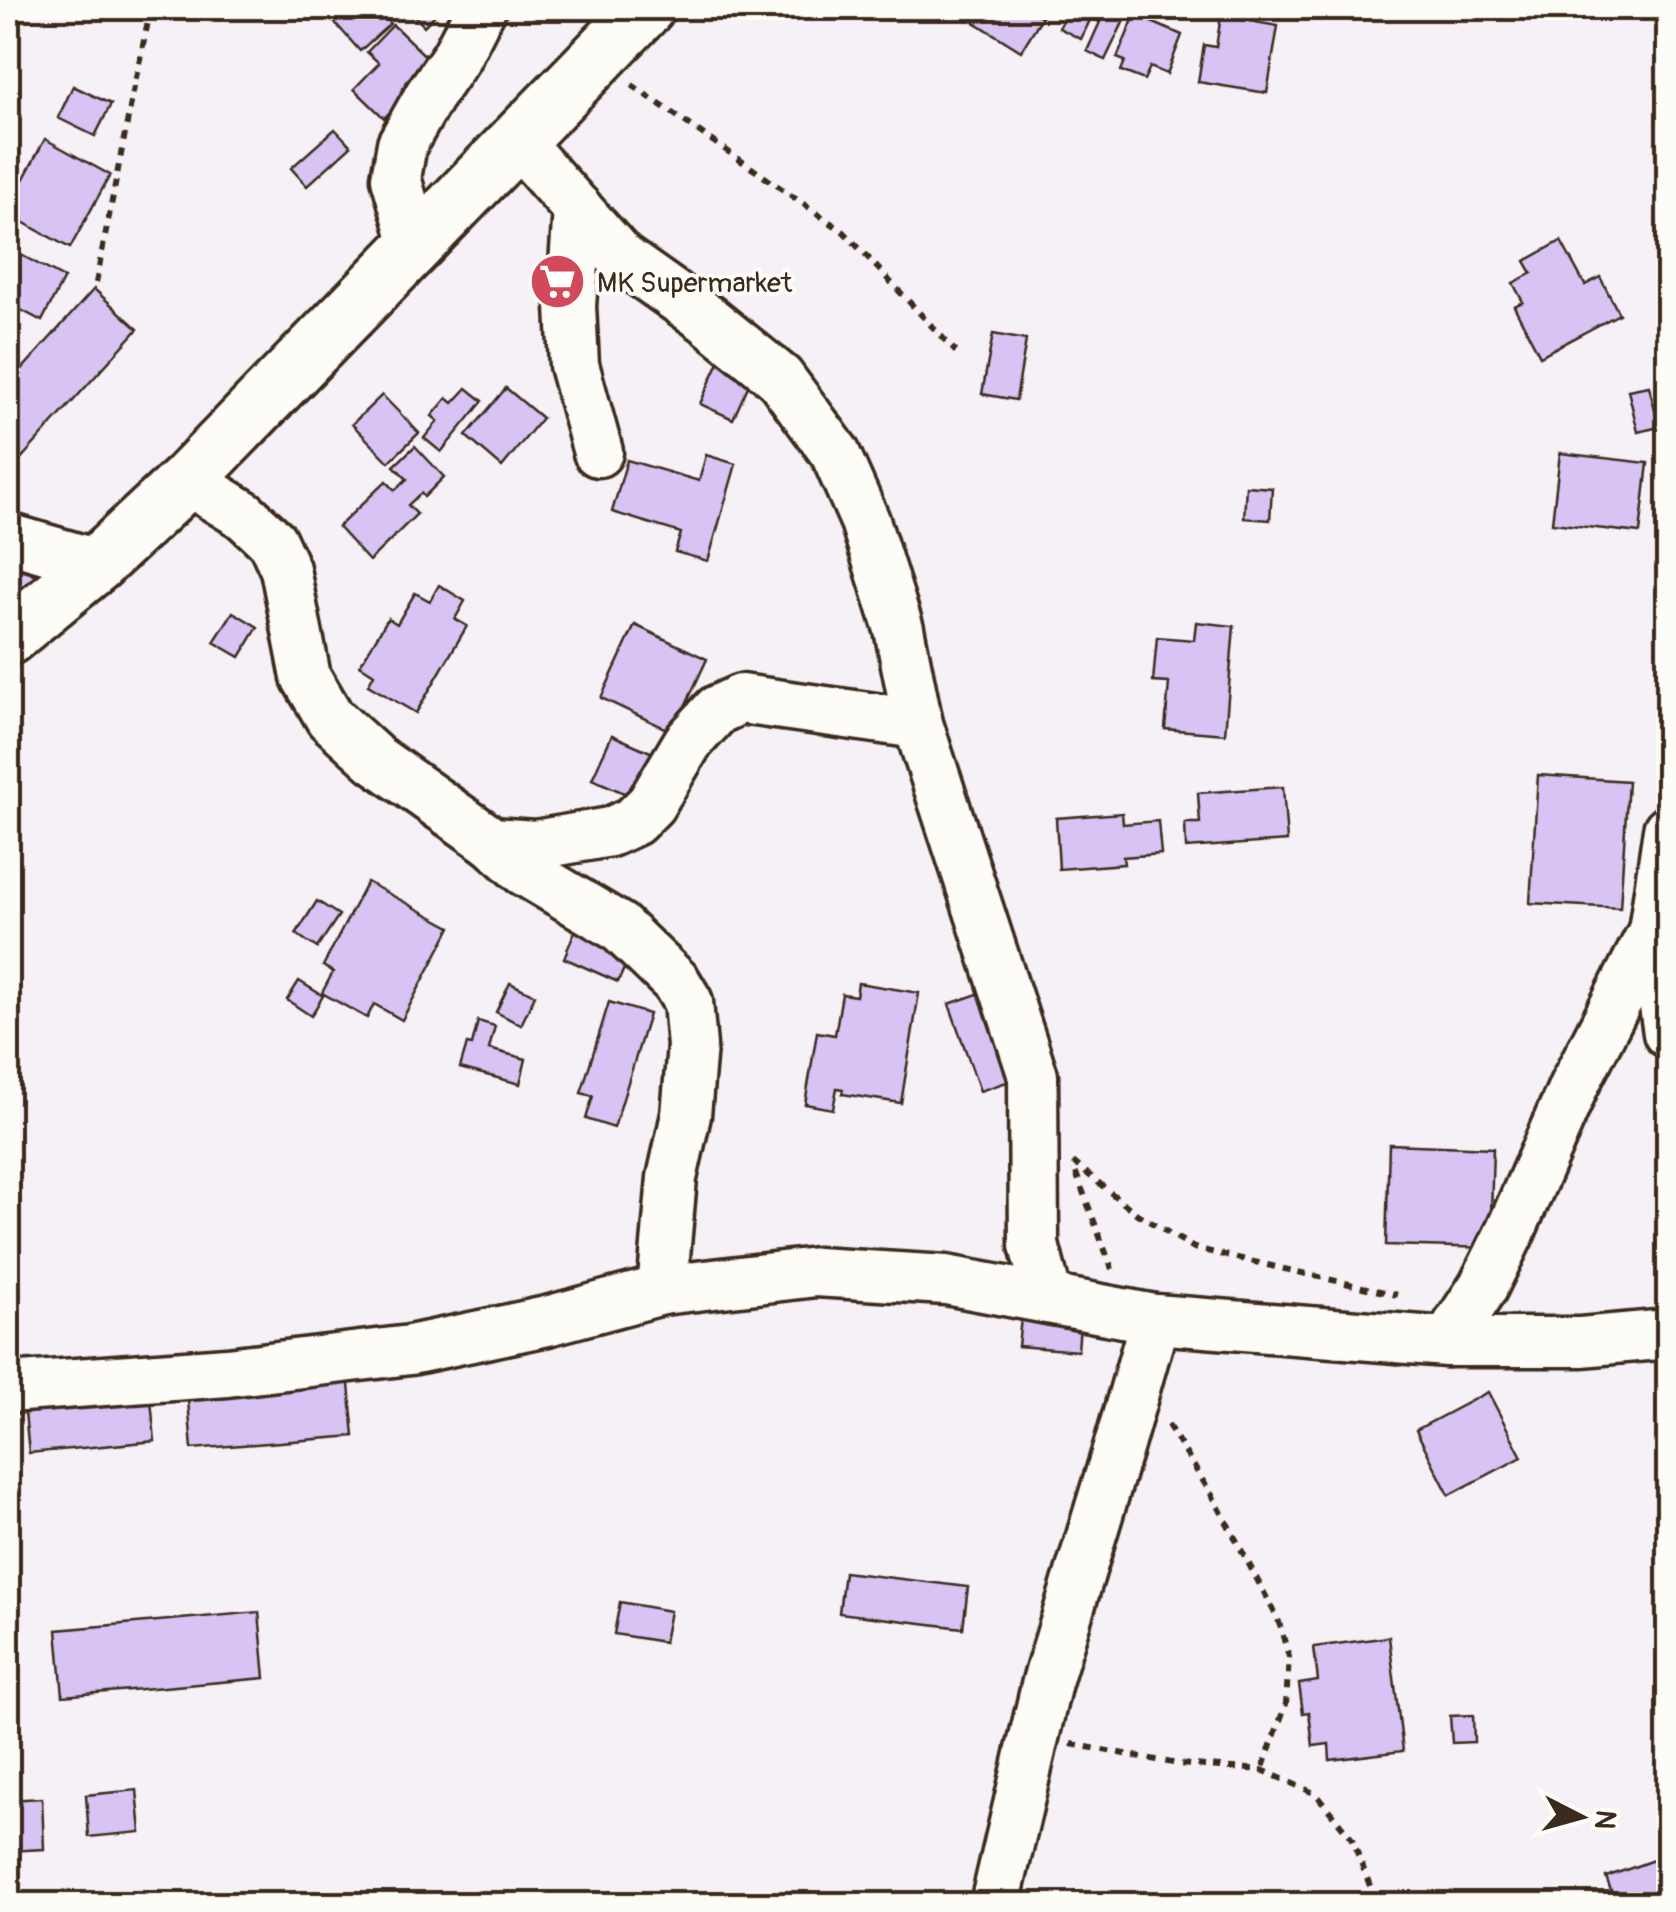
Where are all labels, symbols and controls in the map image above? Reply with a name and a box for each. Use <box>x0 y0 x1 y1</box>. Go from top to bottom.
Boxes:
supermarket icon: MK Supermarket <box>528 252 588 312</box>
place label: MK Supermarket <box>597 266 793 301</box>
north arrow <box>1531 1767 1631 1867</box>
text: N <box>1586 1808 1623 1831</box>

